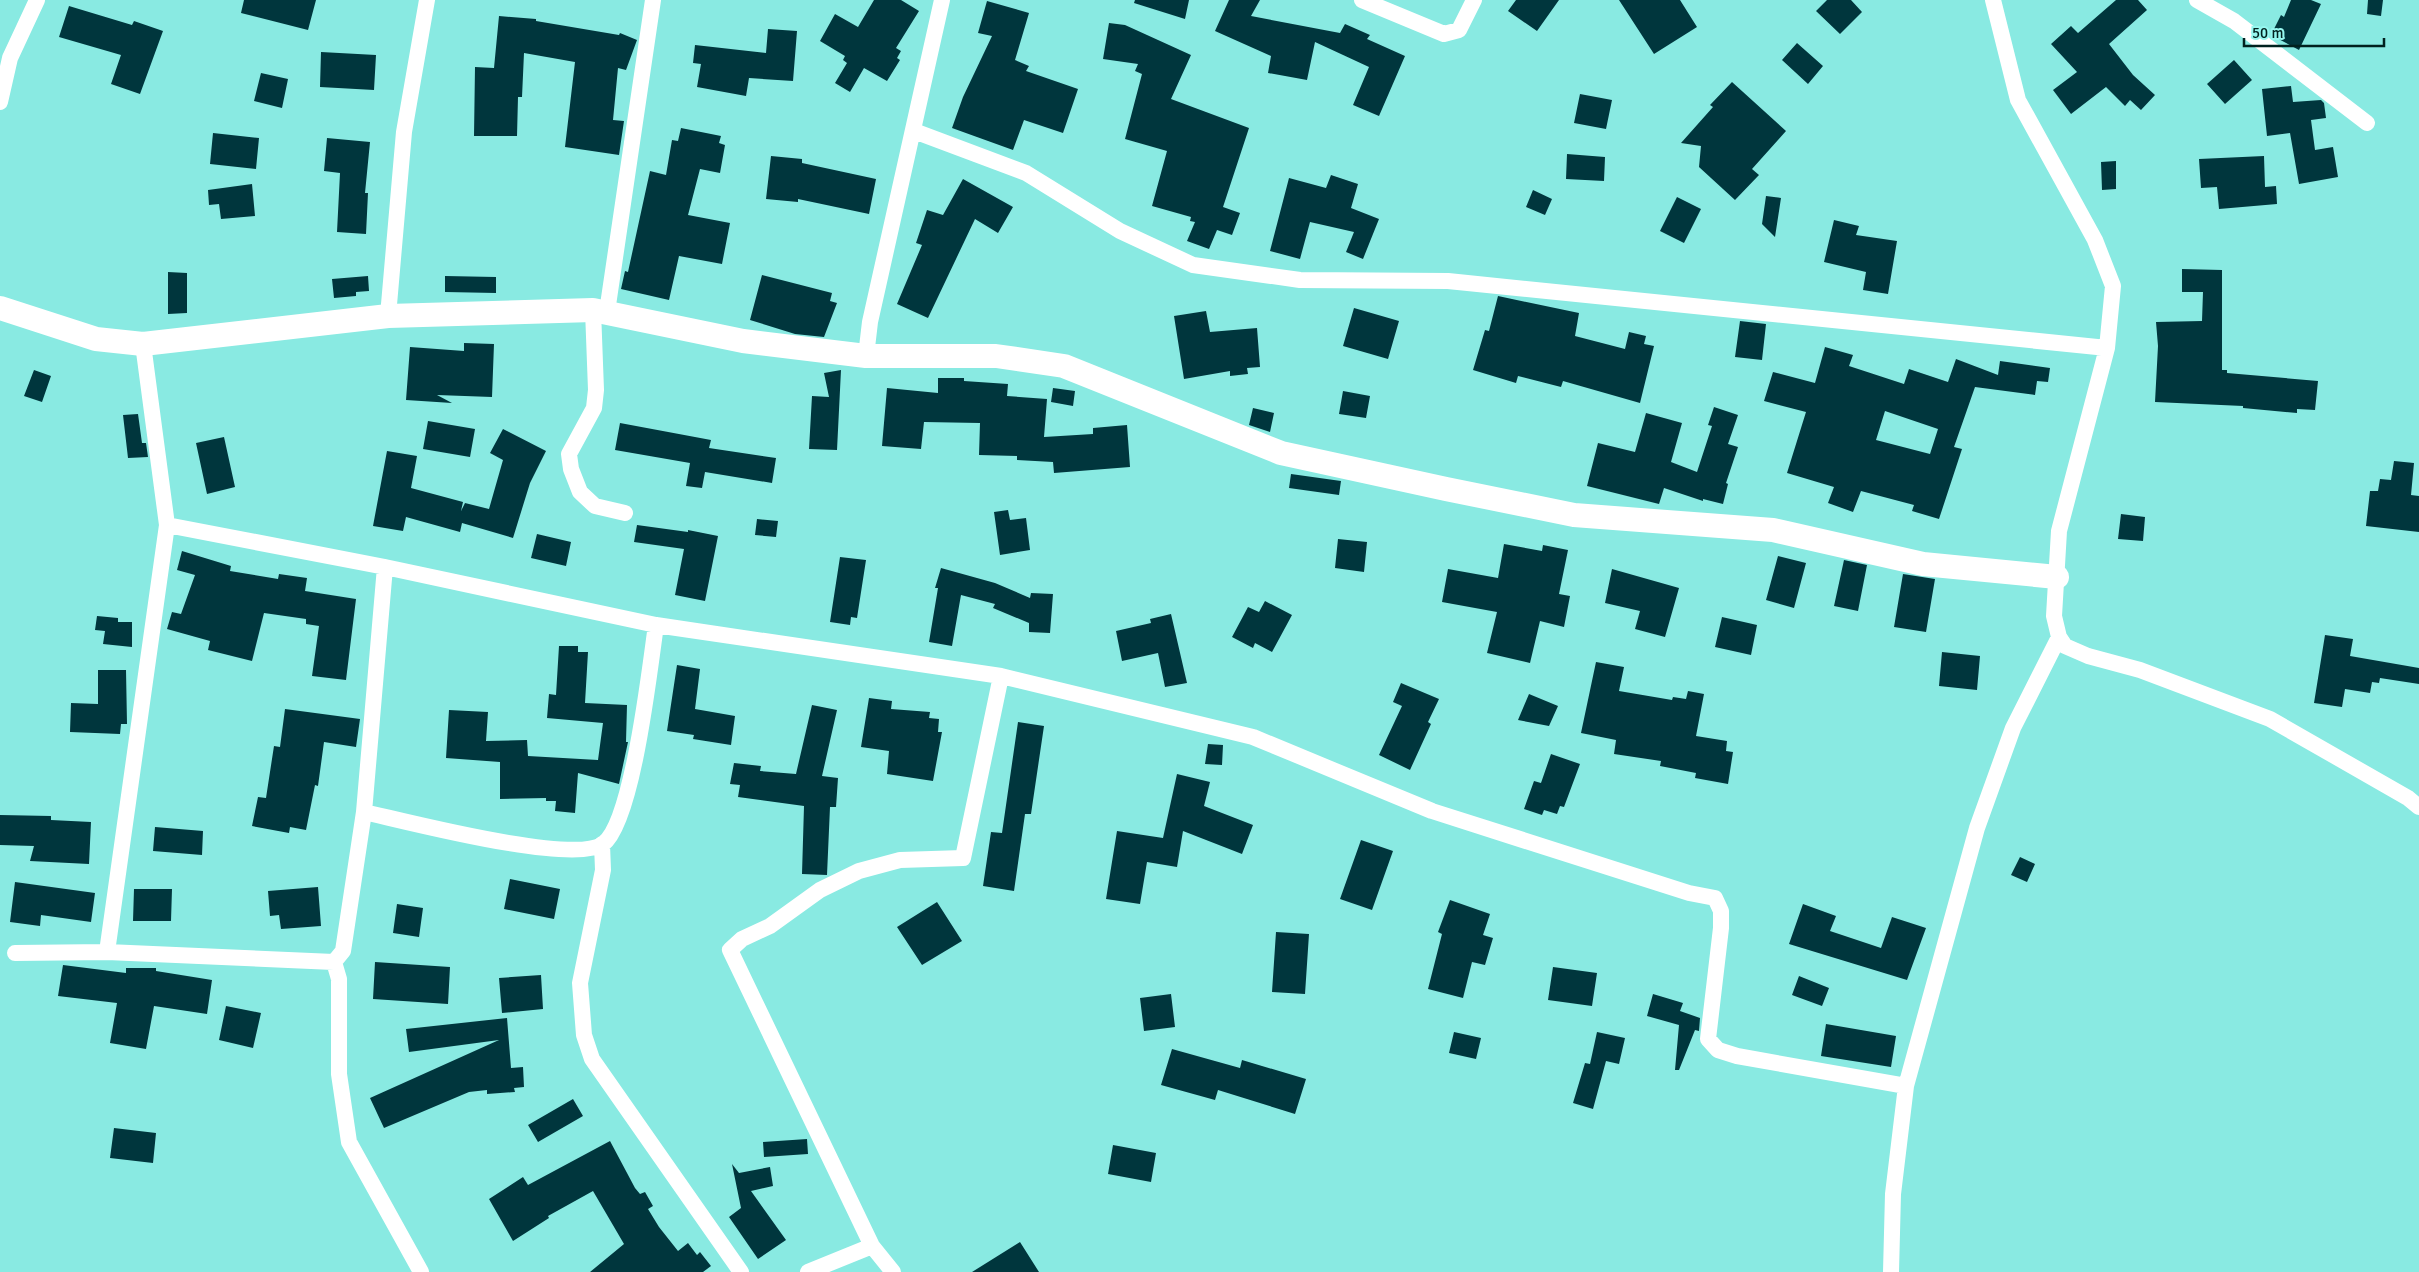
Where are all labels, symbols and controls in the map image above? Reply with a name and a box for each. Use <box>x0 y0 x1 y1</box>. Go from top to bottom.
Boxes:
scale bar <box>2244 15 2384 47</box>
text: 50 m <box>2252 24 2283 42</box>

